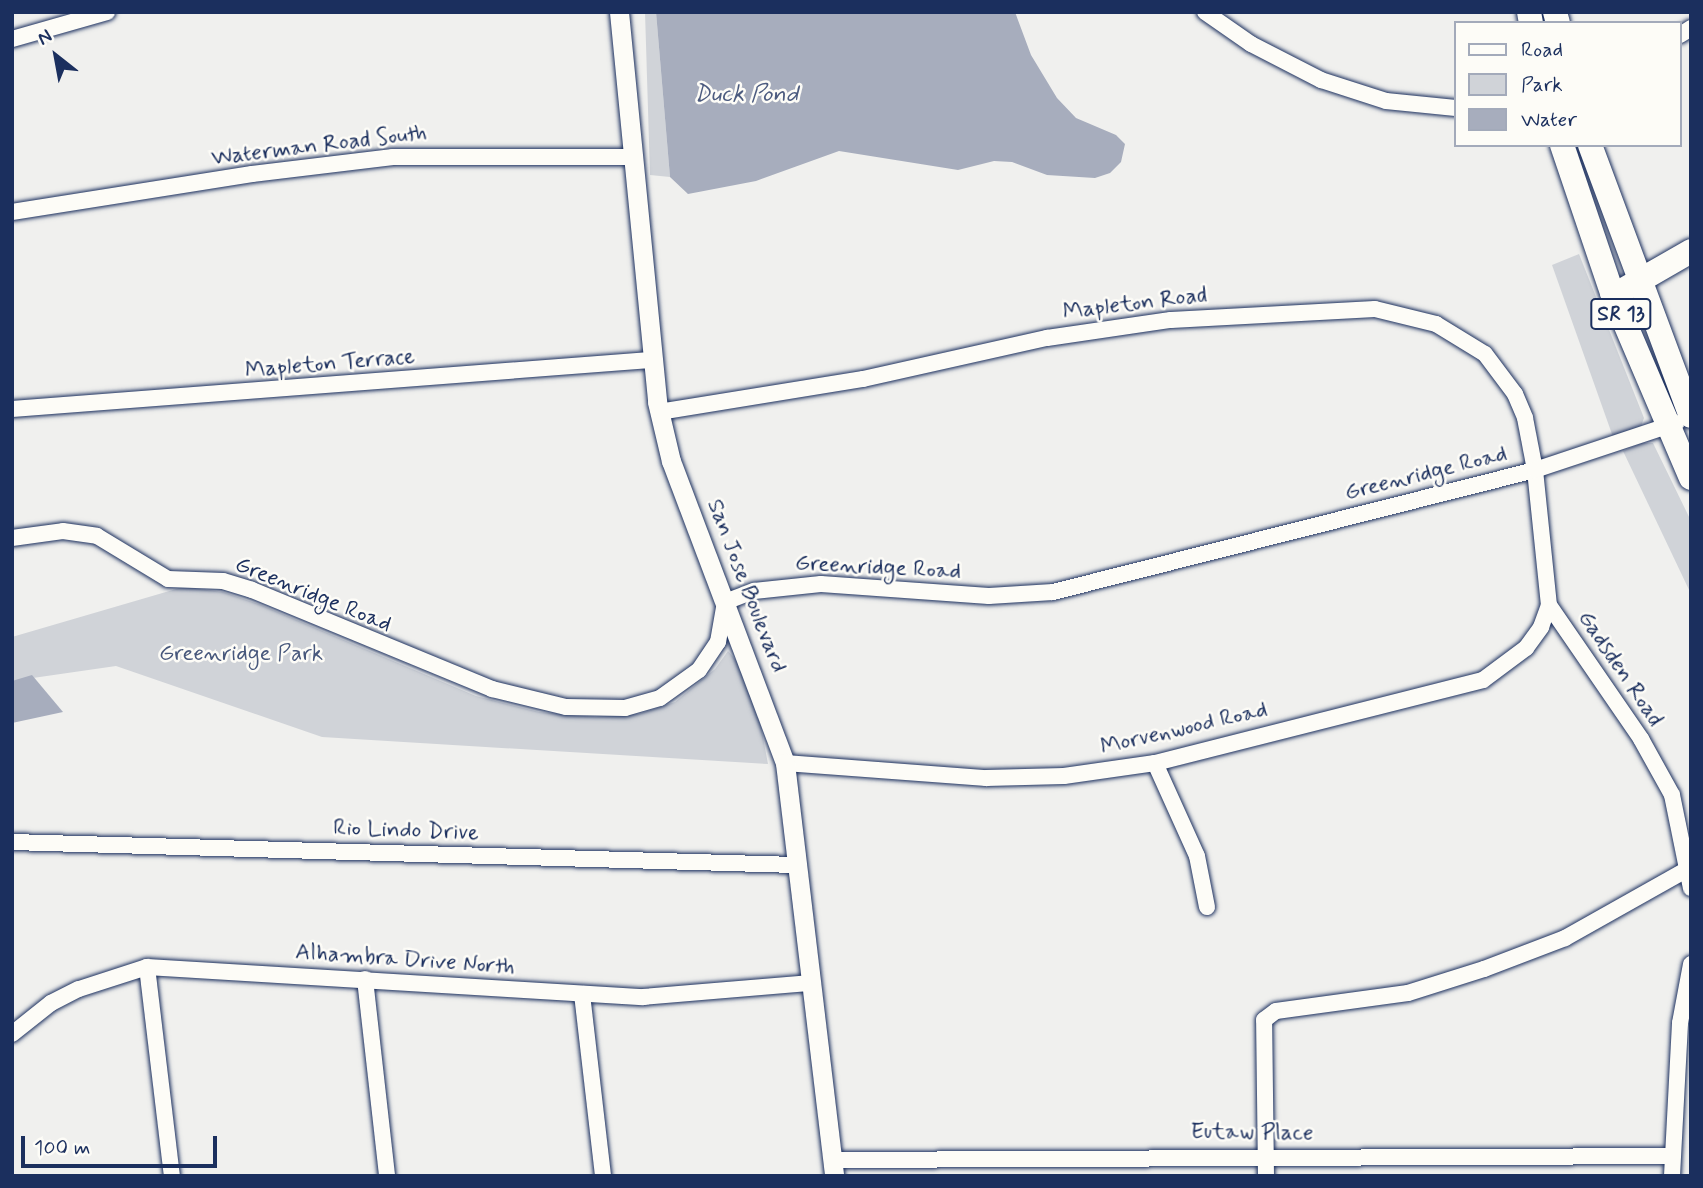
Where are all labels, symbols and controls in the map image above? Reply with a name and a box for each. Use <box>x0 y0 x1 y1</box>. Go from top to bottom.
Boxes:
north arrow <box>21 21 91 91</box>
legend <box>1454 21 1682 147</box>
text: N <box>33 24 57 52</box>
text: Road <box>1521 36 1563 64</box>
text: Park <box>1521 71 1563 99</box>
water label: Duck Pond <box>694 81 798 109</box>
text: Water <box>1521 106 1577 134</box>
street label: Waterman Road South <box>211 119 427 173</box>
street label: Mapleton Road <box>1062 282 1208 326</box>
road number: SR 13 <box>1590 296 1652 332</box>
street label: Mapleton Terrace <box>244 343 416 385</box>
street label: Greenridge Road <box>1343 441 1509 507</box>
street label: San Jose Boulevard <box>700 495 792 677</box>
street label: Greenridge Road <box>795 550 961 586</box>
street label: Greenridge Road <box>232 551 394 639</box>
street label: Gadsden Road <box>1571 606 1669 732</box>
park label: Greenridge Park <box>159 640 323 668</box>
street label: Morvenwood Road <box>1099 697 1269 761</box>
street label: Rio Lindo Drive <box>333 815 479 847</box>
street label: Alhambra Drive North <box>295 939 515 981</box>
street label: Eutaw Place <box>1192 1118 1312 1148</box>
scale bar <box>24 1122 220 1166</box>
text: 100 m <box>34 1134 90 1162</box>

